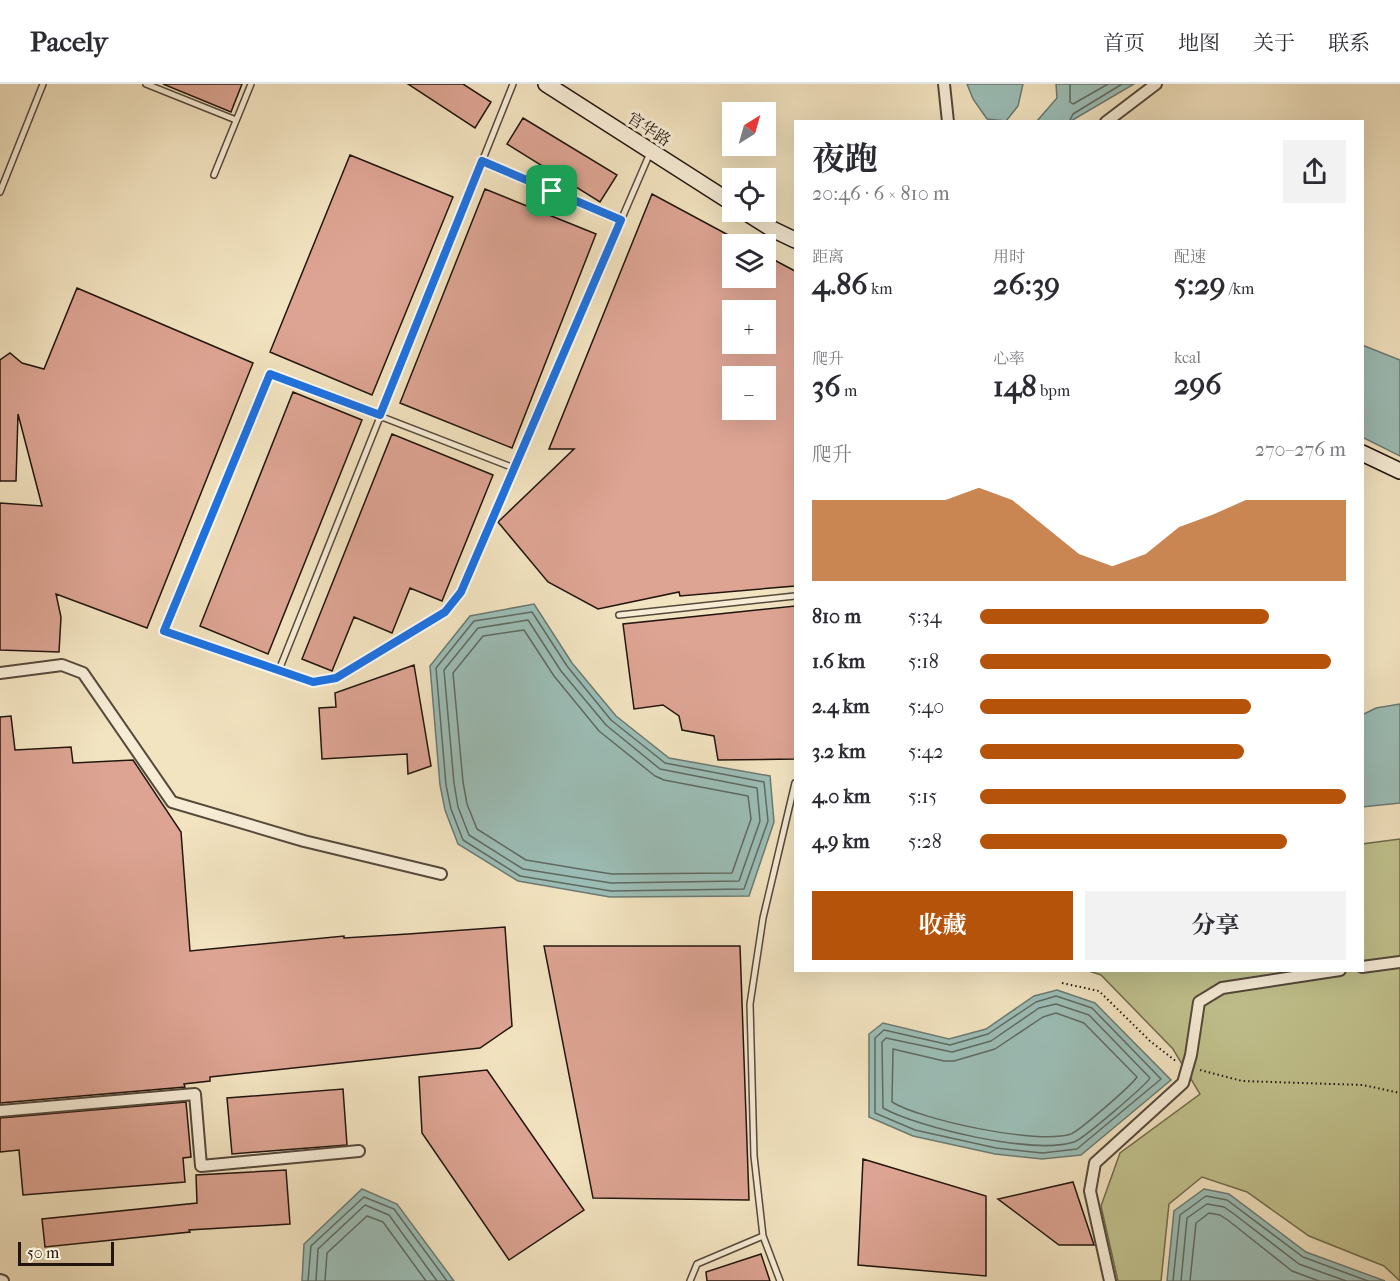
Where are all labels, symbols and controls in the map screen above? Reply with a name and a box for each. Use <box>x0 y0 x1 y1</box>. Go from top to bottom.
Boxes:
text: Pacely <box>30 25 108 58</box>
text: 首页 <box>1103 31 1145 55</box>
text: 地图 <box>1178 31 1220 55</box>
text: 关于 <box>1253 31 1295 55</box>
text: 联系 <box>1328 31 1370 55</box>
north arrow <box>722 102 776 156</box>
map controls <box>722 102 776 420</box>
street label: 官华路 <box>624 108 674 150</box>
text: 夜跑 <box>812 140 878 179</box>
button: share <box>1283 140 1346 203</box>
pin <box>526 165 577 216</box>
button: locate <box>722 168 776 222</box>
icon: arrive <box>535 174 568 207</box>
text: 20:46 · 6 × 810 m <box>812 182 950 205</box>
button: layers <box>722 234 776 288</box>
text: 距离 <box>812 247 844 266</box>
text: 用时 <box>993 247 1025 266</box>
text: 配速 <box>1174 247 1206 266</box>
text: 4.86 <box>812 267 868 302</box>
text: 26:39 <box>993 267 1060 302</box>
text: 5:29 <box>1174 267 1225 302</box>
text: km <box>868 279 893 298</box>
text: /km <box>1225 279 1254 298</box>
button: + <box>722 300 776 354</box>
text: kcal <box>1174 348 1201 367</box>
text: 爬升 <box>812 349 844 368</box>
text: 心率 <box>993 349 1025 368</box>
button: − <box>722 366 776 420</box>
text: 296 <box>1174 367 1221 402</box>
text: 36 <box>812 369 841 404</box>
text: 148 <box>993 369 1037 404</box>
text: m <box>841 381 857 400</box>
text: bpm <box>1037 381 1070 400</box>
text: 270–276 m <box>1255 438 1346 461</box>
text: 爬升 <box>812 443 852 466</box>
text: 810 m <box>812 605 861 628</box>
text: 5:34 <box>908 605 942 628</box>
text: 1.6 km <box>812 650 865 673</box>
text: 5:18 <box>908 650 939 673</box>
text: 2.4 km <box>812 695 870 718</box>
text: 5:40 <box>908 695 944 718</box>
text: 3.2 km <box>812 740 866 763</box>
text: 5:42 <box>908 740 944 763</box>
text: 4.0 km <box>812 785 870 808</box>
text: 5:15 <box>908 785 937 808</box>
text: 4.9 km <box>812 830 870 853</box>
text: 5:28 <box>908 830 942 853</box>
button: 收藏 <box>812 891 1073 960</box>
button: 分享 <box>1085 891 1346 960</box>
scale bar <box>18 1239 114 1266</box>
text: 50 m <box>27 1243 59 1262</box>

